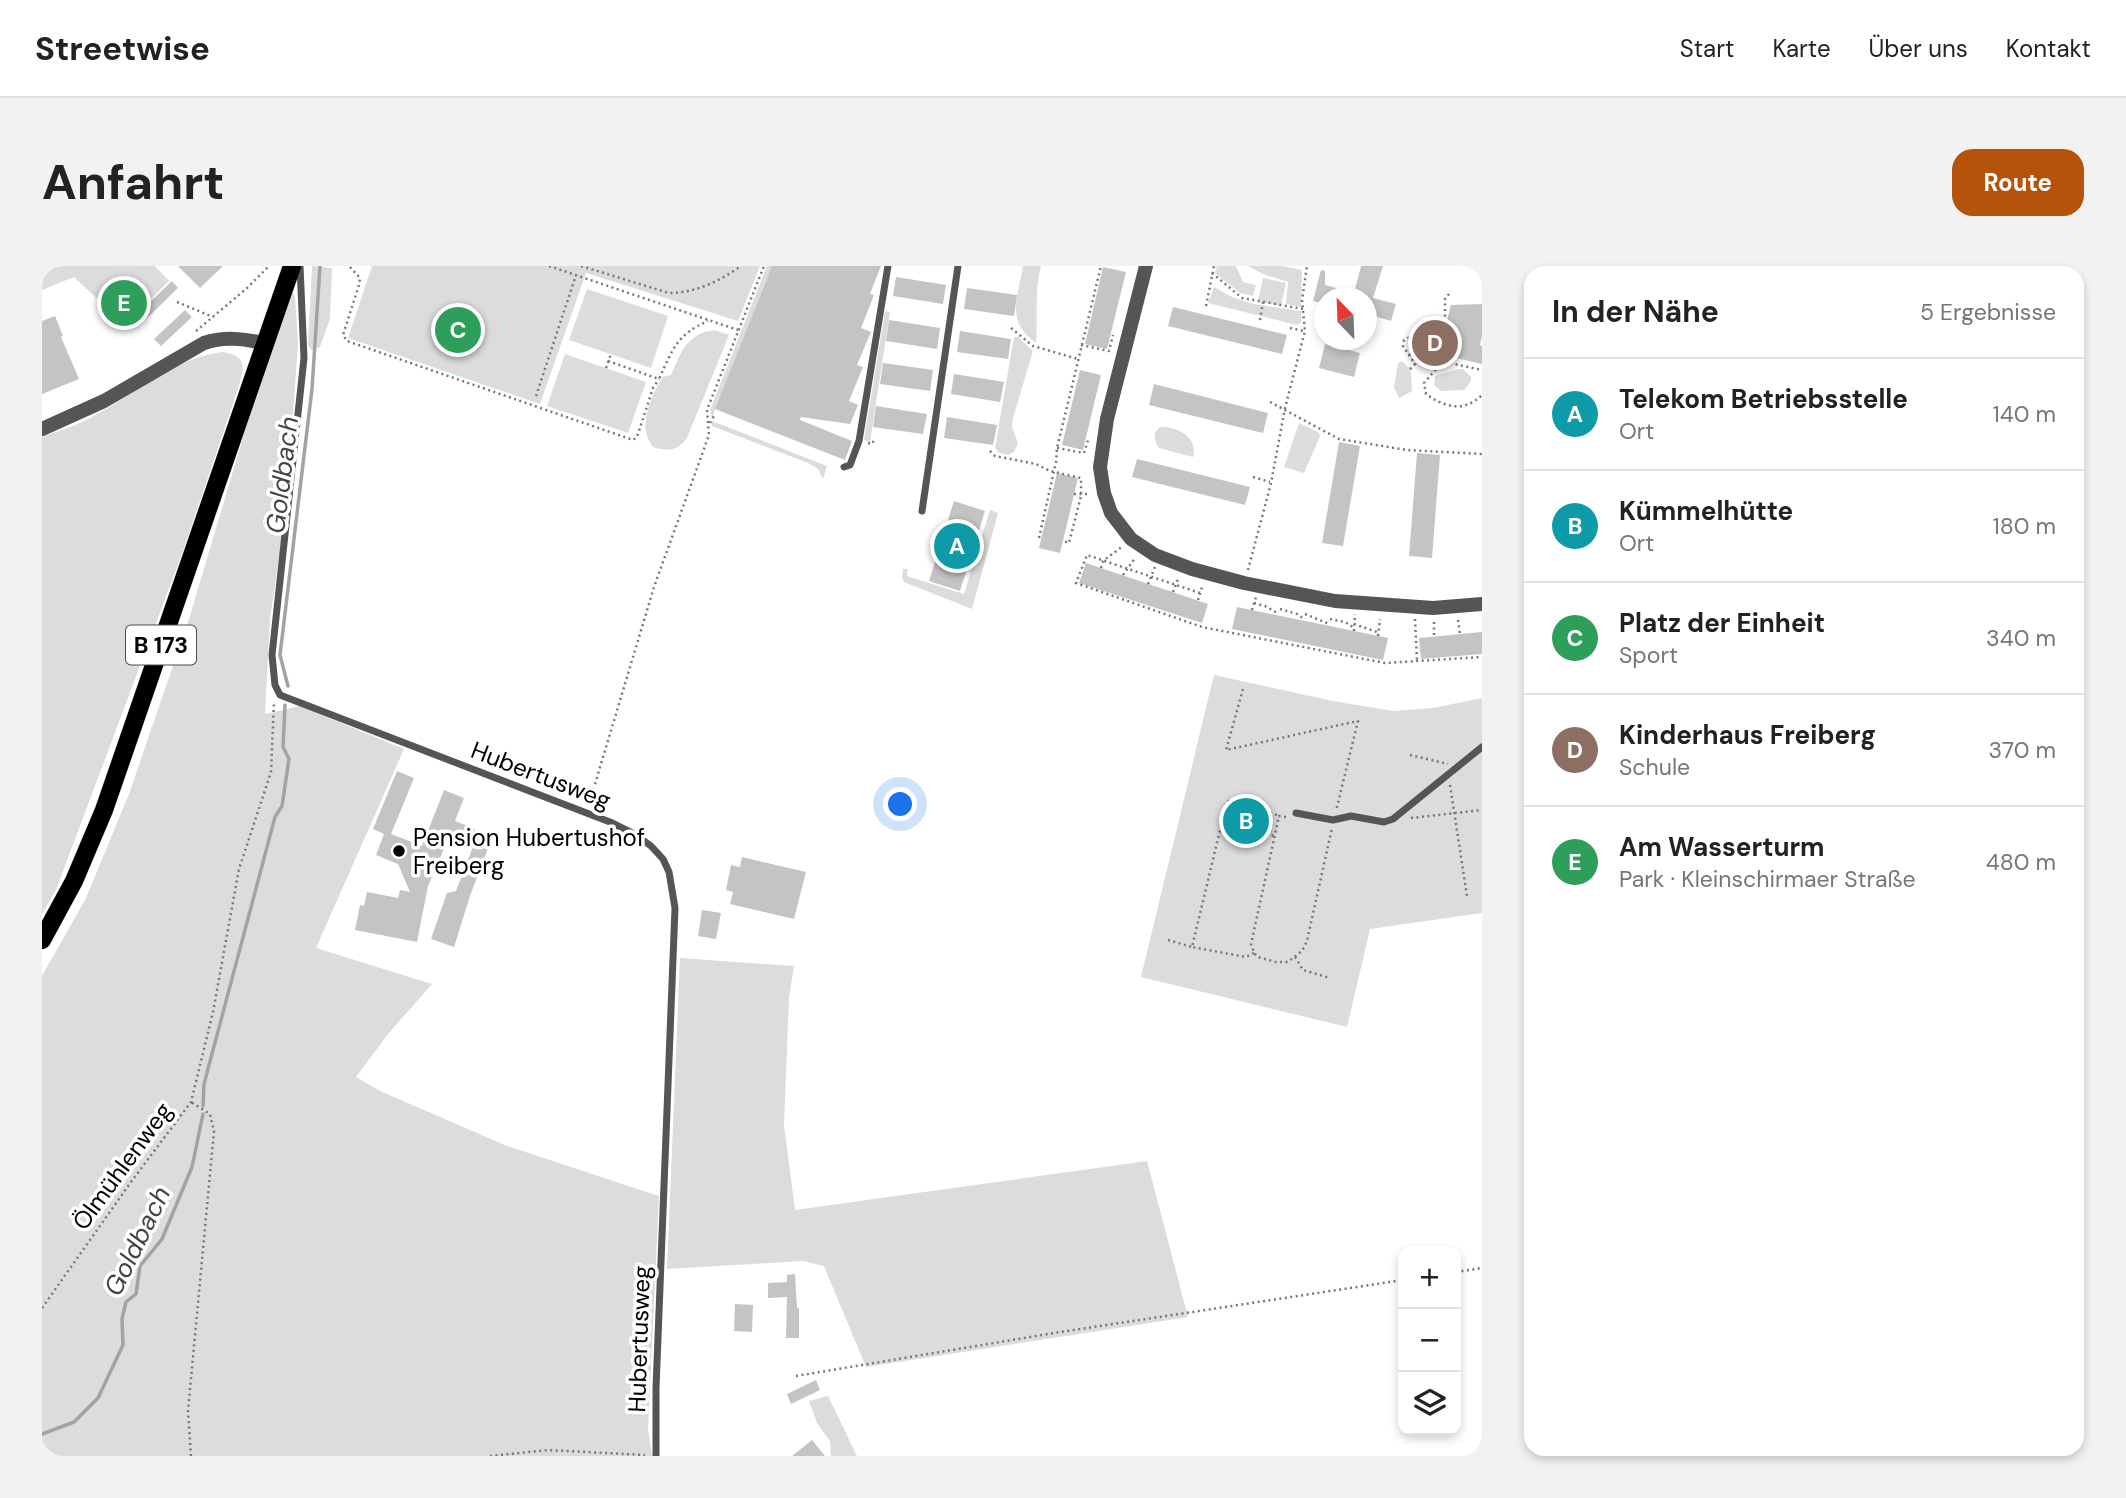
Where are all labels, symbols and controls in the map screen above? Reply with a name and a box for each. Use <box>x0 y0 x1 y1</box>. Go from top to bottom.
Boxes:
text: Streetwise <box>35 27 210 70</box>
text: Start <box>1680 33 1734 64</box>
text: Karte <box>1772 33 1831 64</box>
text: Über uns <box>1869 33 1968 64</box>
text: Kontakt <box>2006 33 2091 64</box>
button: Route <box>1952 149 2084 216</box>
text: Anfahrt <box>42 150 224 214</box>
pin: E <box>101 277 147 329</box>
north arrow <box>1314 287 1377 350</box>
text: In der Nähe <box>1552 292 1719 331</box>
text: 5 Ergebnisse <box>1920 297 2056 327</box>
pin: C <box>435 304 481 356</box>
pin: D <box>1412 317 1458 369</box>
text: Telekom Betriebsstelle <box>1619 382 1908 416</box>
text: A <box>1567 399 1583 429</box>
text: 140 m <box>1993 399 2056 429</box>
water label: Goldbach <box>258 415 306 535</box>
text: Ort <box>1619 416 1654 446</box>
text: Kümmelhütte <box>1619 494 1793 528</box>
text: B <box>1568 511 1582 541</box>
text: 180 m <box>1992 511 2056 541</box>
pin: A <box>934 520 980 572</box>
text: Ort <box>1619 528 1654 558</box>
text: Platz der Einheit <box>1619 606 1825 640</box>
text: C <box>1567 623 1583 653</box>
text: 340 m <box>1986 623 2056 653</box>
road number: B 173 <box>126 626 196 664</box>
text: Sport <box>1619 640 1678 670</box>
text: Kinderhaus Freiberg <box>1619 718 1876 752</box>
street label: Hubertusweg <box>467 734 615 816</box>
text: D <box>1567 735 1583 765</box>
text: 370 m <box>1988 735 2056 765</box>
text: Schule <box>1619 752 1690 782</box>
your location <box>883 787 917 821</box>
pin: B <box>1223 795 1269 847</box>
place label: Pension Hubertushof Freiberg <box>413 822 645 881</box>
text: Am Wasserturm <box>1619 830 1825 864</box>
marker: Pension Hubertushof Freiberg <box>391 843 407 859</box>
text: E <box>1568 847 1582 877</box>
text: 480 m <box>1986 847 2056 877</box>
text: Park · Kleinschirmaer Straße <box>1619 864 1916 894</box>
street label: Ölmühlenweg <box>65 1096 179 1236</box>
water label: Goldbach <box>96 1181 178 1301</box>
map controls <box>1398 1246 1461 1435</box>
button: + <box>1398 1246 1461 1309</box>
street label: Hubertusweg <box>621 1265 657 1413</box>
button: − <box>1398 1309 1461 1372</box>
button: layers <box>1398 1372 1461 1435</box>

